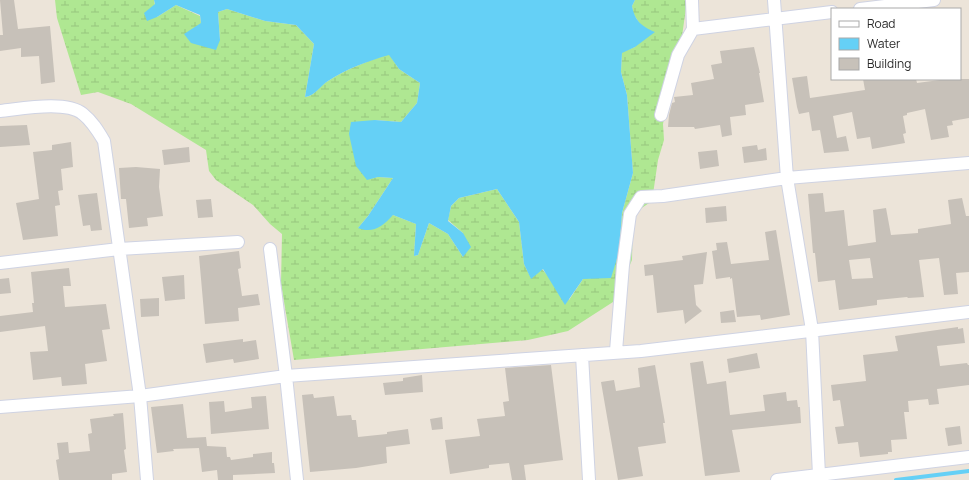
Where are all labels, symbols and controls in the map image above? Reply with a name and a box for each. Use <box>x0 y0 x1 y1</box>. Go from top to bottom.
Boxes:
legend <box>831 8 961 80</box>
text: Road <box>867 15 895 32</box>
text: Water <box>867 35 901 52</box>
text: Building <box>867 55 911 72</box>

